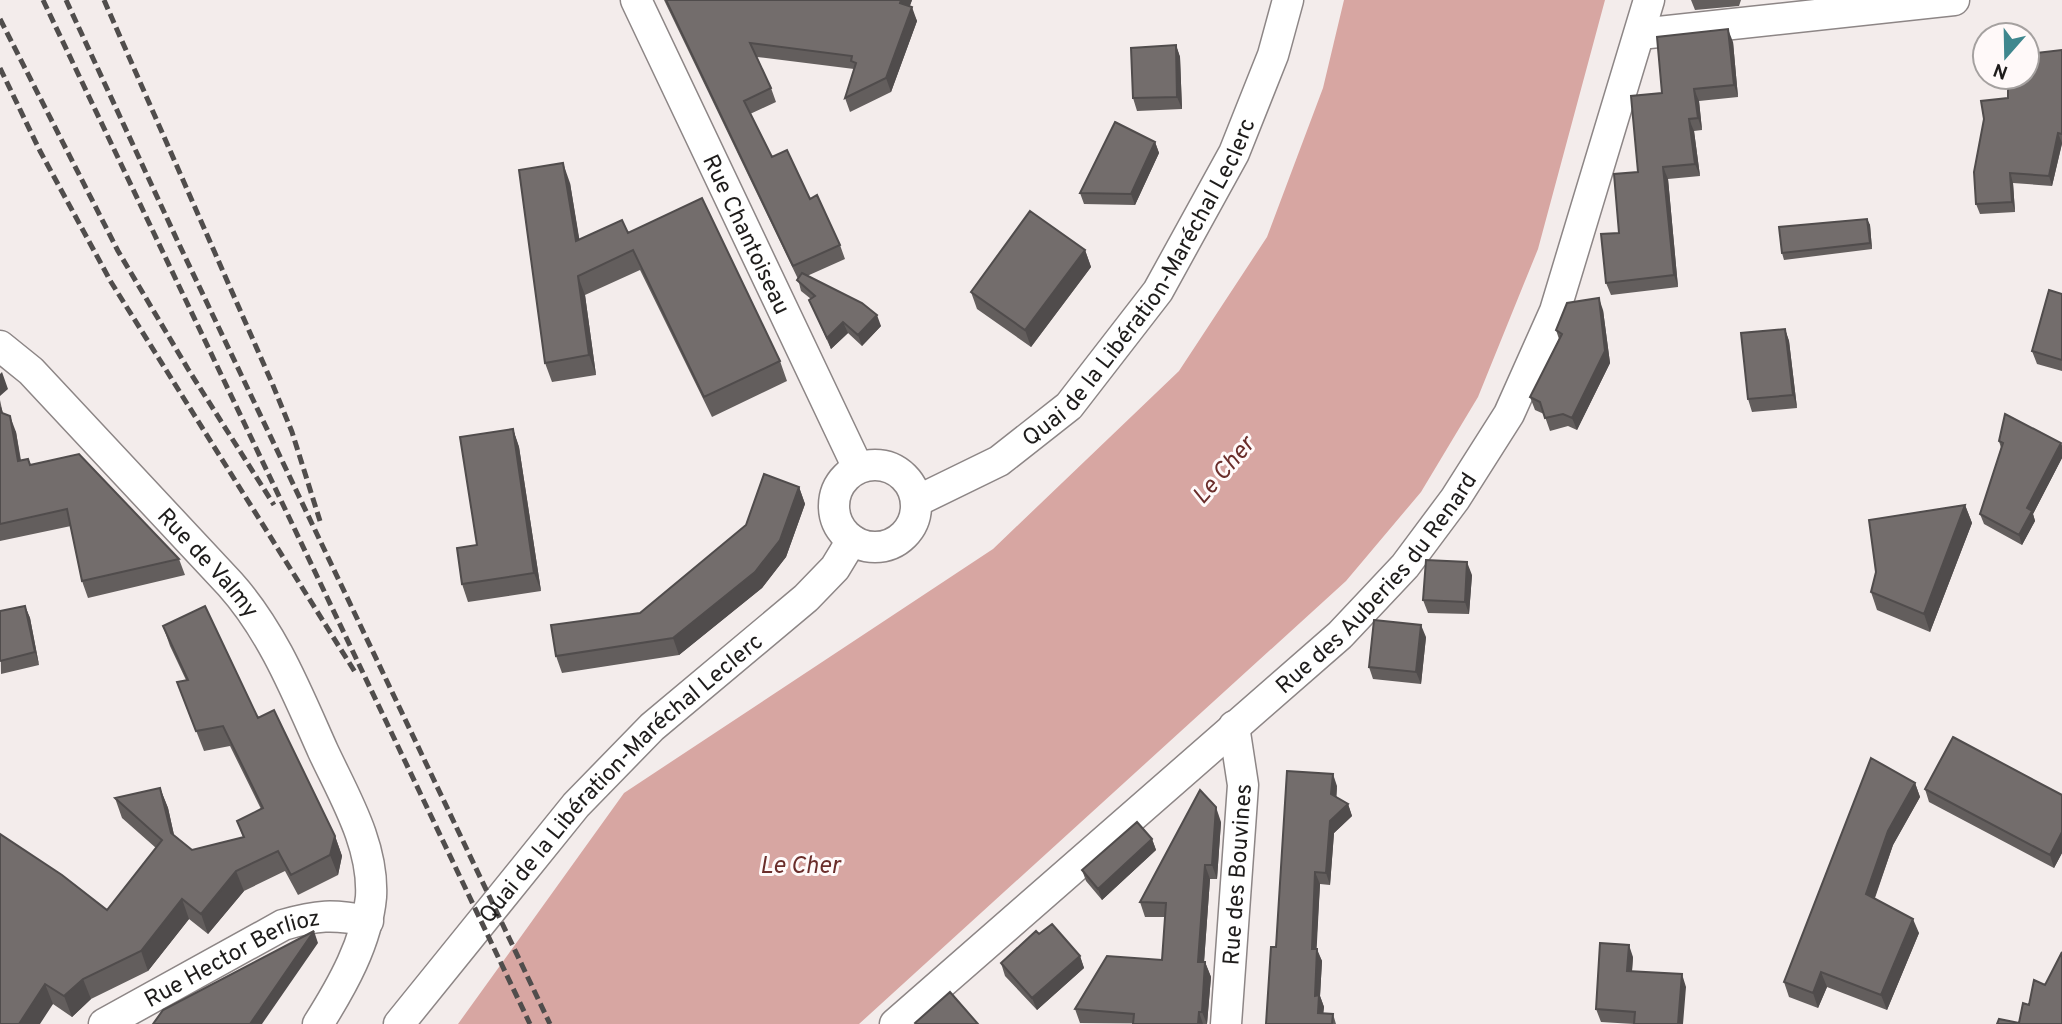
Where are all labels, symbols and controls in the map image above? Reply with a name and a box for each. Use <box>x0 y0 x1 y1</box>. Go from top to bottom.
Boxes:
north arrow <box>1971 21 2041 91</box>
text: N <box>1990 56 2011 84</box>
street label: Quai de la Libération-Maréchal Leclerc <box>1017 115 1263 454</box>
street label: Rue Chantoiseau <box>694 150 795 320</box>
water label: Le Cher <box>1187 430 1263 511</box>
street label: Rue des Auberies du Renard <box>1271 468 1485 701</box>
street label: Rue de Valmy <box>150 503 264 625</box>
street label: Quai de la Libération-Maréchal Leclerc <box>474 628 770 930</box>
street label: Rue des Bouvines <box>1218 783 1260 966</box>
water label: Le Cher <box>760 852 842 882</box>
street label: Rue Hector Berlioz <box>140 905 322 1016</box>

